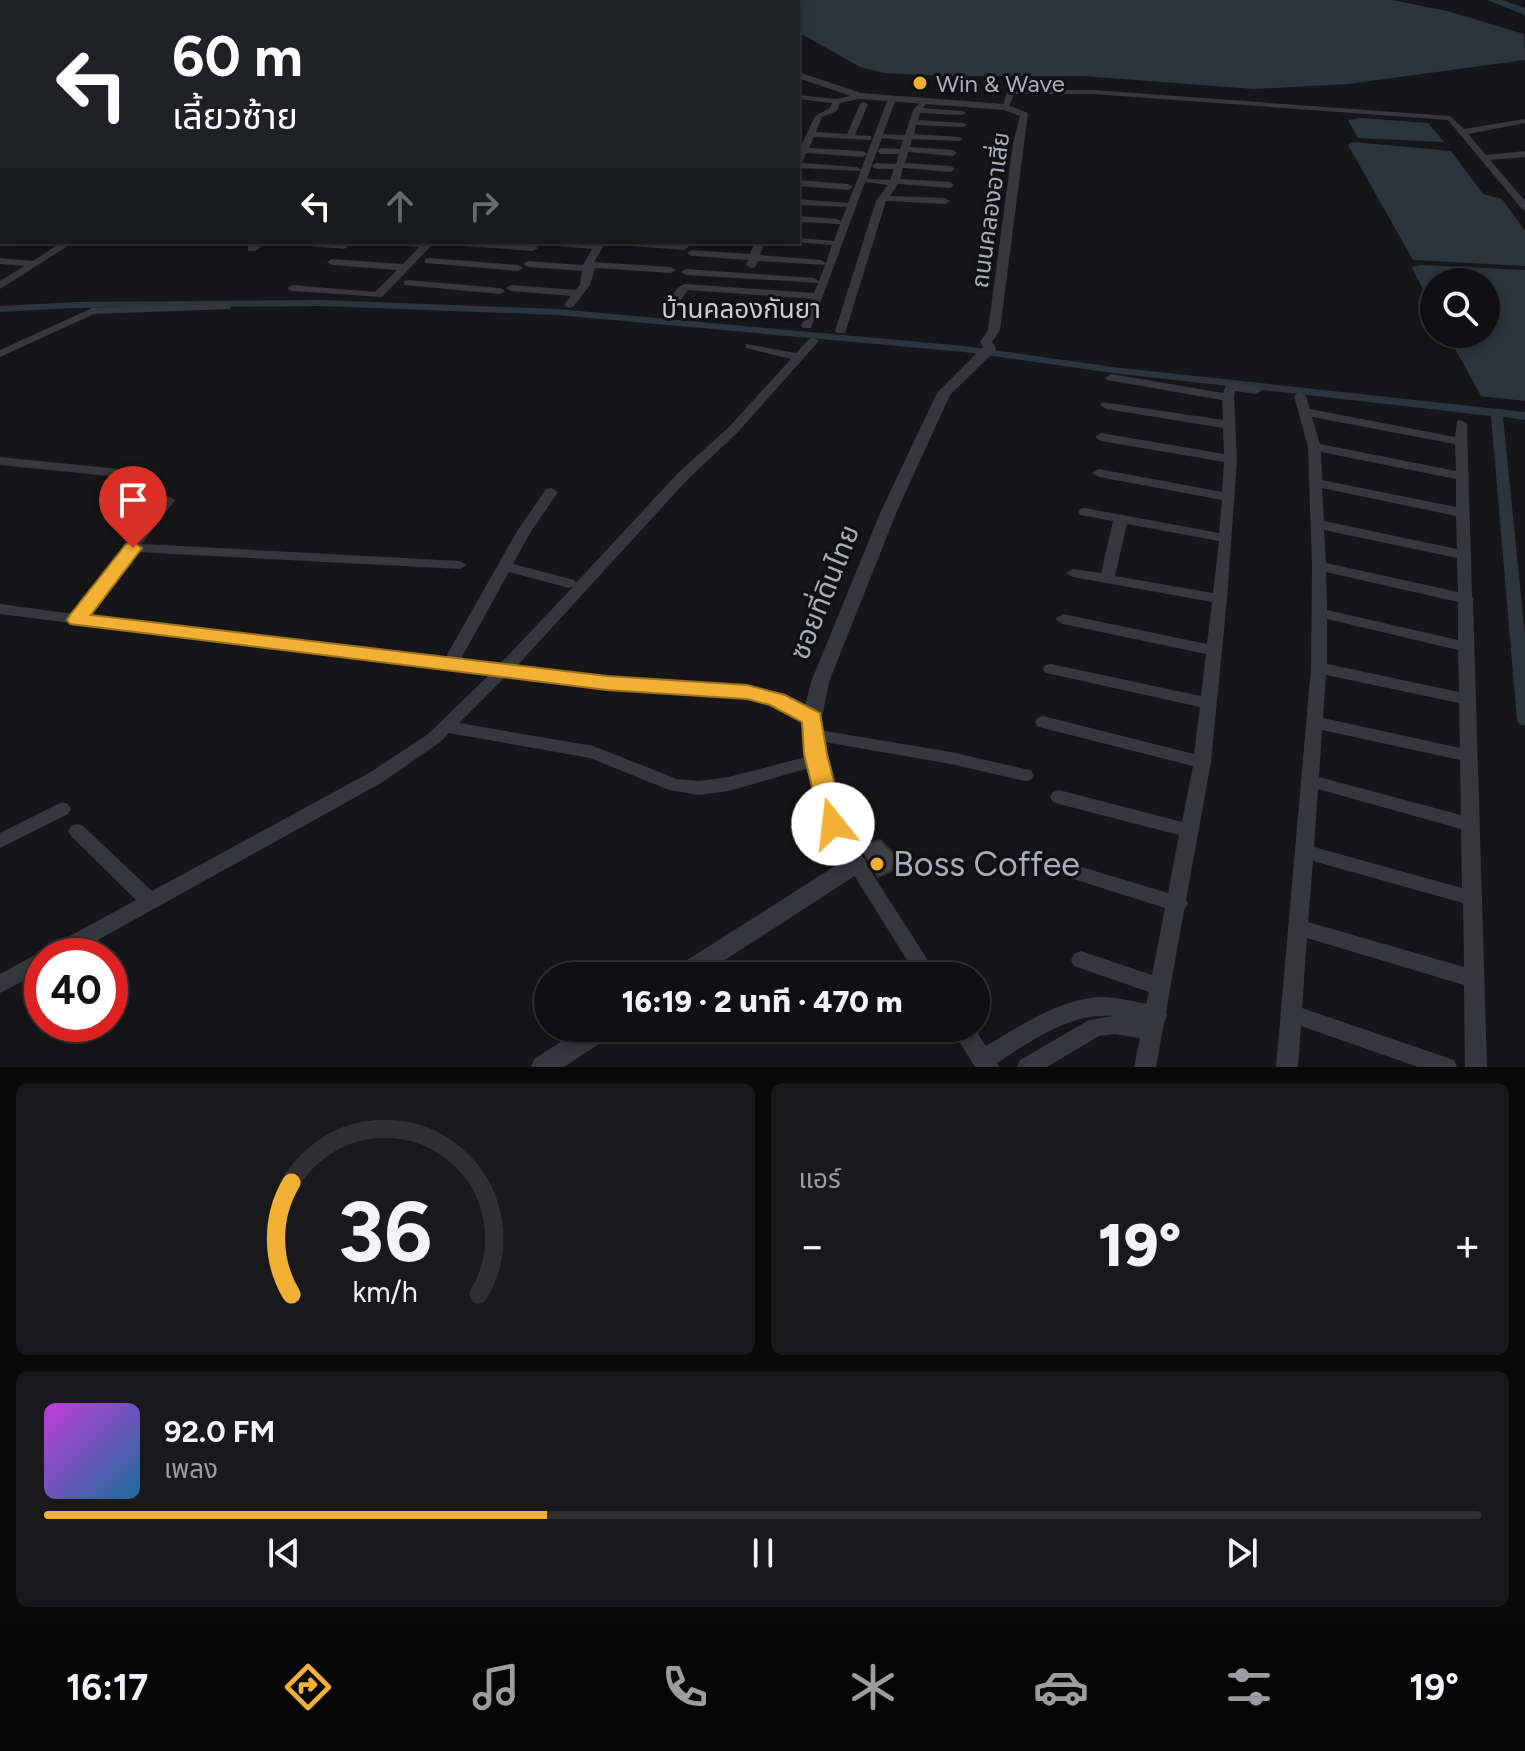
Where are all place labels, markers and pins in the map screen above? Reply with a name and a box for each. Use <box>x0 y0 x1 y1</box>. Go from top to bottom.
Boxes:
place label: Win & Wave <box>936 69 1065 98</box>
marker: Win & Wave <box>911 74 929 92</box>
pin <box>99 466 167 548</box>
place label: Boss Coffee <box>893 844 1080 885</box>
marker: Boss Coffee <box>868 855 886 873</box>

